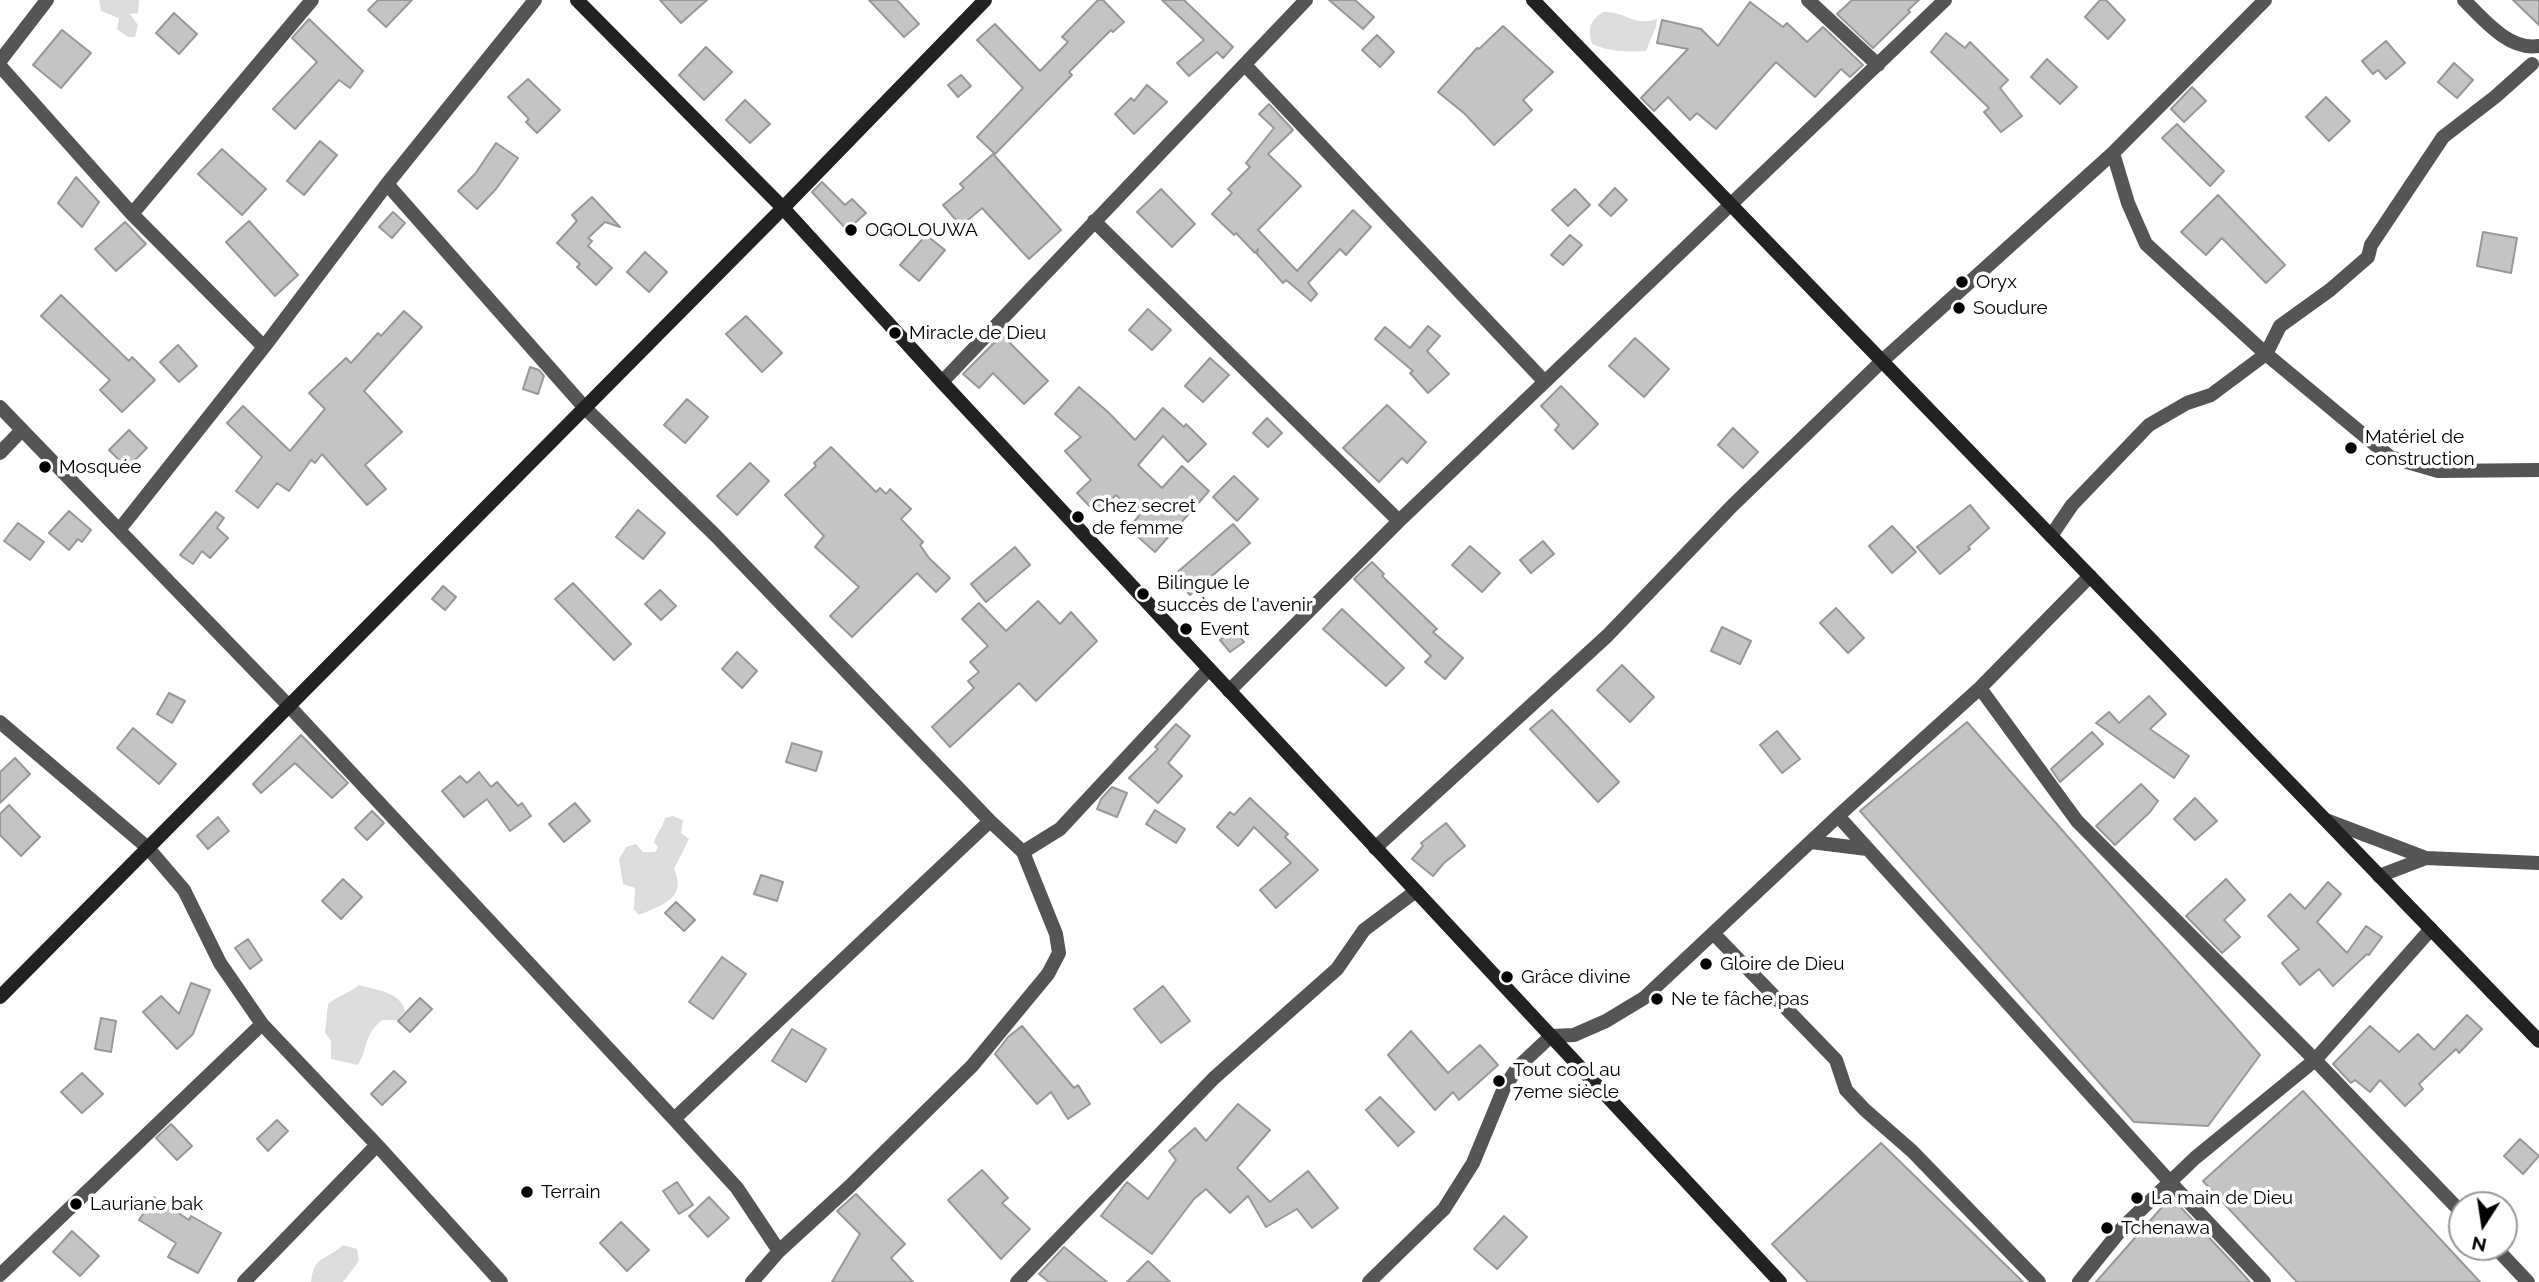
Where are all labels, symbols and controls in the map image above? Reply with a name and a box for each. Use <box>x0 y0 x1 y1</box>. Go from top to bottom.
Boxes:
place label: OGOLOUWA <box>865 219 978 241</box>
marker: OGOLOUWA <box>843 222 859 238</box>
place label: Oryx <box>1976 271 2017 293</box>
marker: Oryx <box>1954 274 1970 290</box>
place label: Soudure <box>1973 297 2048 319</box>
marker: Soudure <box>1951 300 1967 316</box>
place label: Miracle de Dieu <box>909 322 1046 344</box>
marker: Miracle de Dieu <box>887 325 903 341</box>
place label: Matériel de construction <box>2365 426 2475 470</box>
marker: Matériel de construction <box>2343 440 2359 456</box>
place label: Mosquée <box>59 456 141 478</box>
marker: Mosquée <box>37 459 53 475</box>
place label: Chez secret de femme <box>1092 495 1196 539</box>
marker: Chez secret de femme <box>1070 509 1086 525</box>
place label: Bilingue le succès de l'avenir <box>1157 572 1313 616</box>
marker: Bilingue le succès de l'avenir <box>1135 586 1151 602</box>
place label: Event <box>1200 618 1249 640</box>
marker: Event <box>1178 621 1194 637</box>
place label: Gloire de Dieu <box>1720 953 1845 975</box>
marker: Gloire de Dieu <box>1698 956 1714 972</box>
place label: Grâce divine <box>1521 966 1630 988</box>
marker: Grâce divine <box>1499 969 1515 985</box>
place label: Ne te fâche pas <box>1671 988 1809 1010</box>
marker: Ne te fâche pas <box>1649 991 1665 1007</box>
place label: Tout cool au 7eme siècle <box>1513 1059 1621 1103</box>
marker: Tout cool au 7eme siècle <box>1491 1073 1507 1089</box>
place label: Terrain <box>541 1181 600 1203</box>
marker: Terrain <box>519 1184 535 1200</box>
place label: La main de Dieu <box>2151 1187 2293 1209</box>
marker: La main de Dieu <box>2129 1190 2145 1206</box>
north arrow <box>2448 1191 2518 1261</box>
place label: Lauriane bak <box>90 1193 203 1215</box>
marker: Lauriane bak <box>68 1196 84 1212</box>
place label: Tchenawa <box>2121 1217 2210 1239</box>
marker: Tchenawa <box>2099 1220 2115 1236</box>
text: N <box>2470 1232 2488 1257</box>

